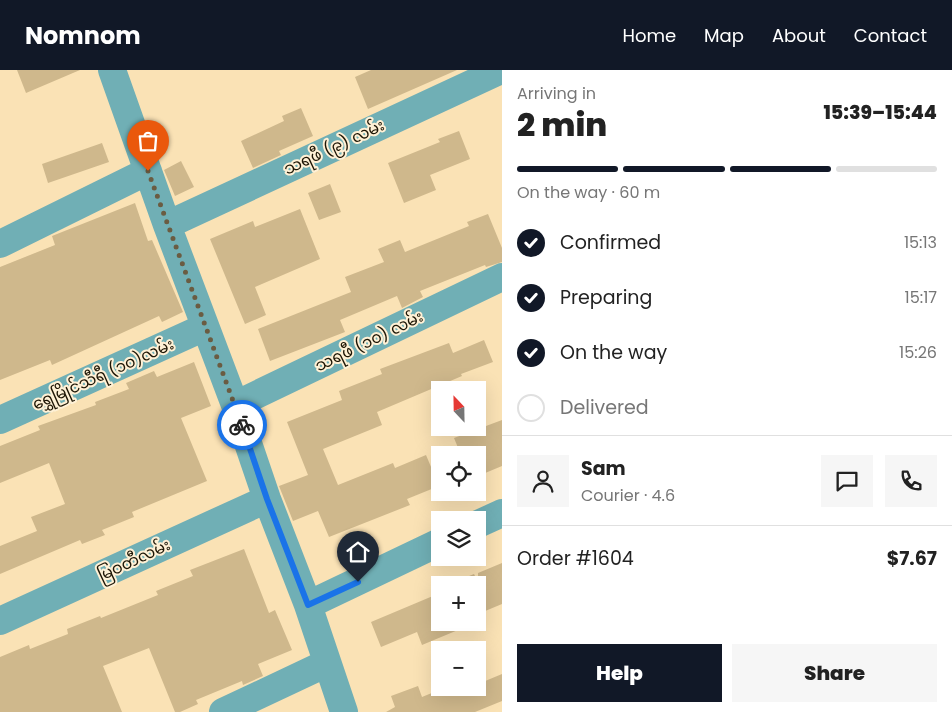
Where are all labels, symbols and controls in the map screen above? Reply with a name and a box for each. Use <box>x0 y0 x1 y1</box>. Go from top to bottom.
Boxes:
text: Nomnom <box>25 19 141 52</box>
text: Home <box>622 23 676 48</box>
text: Map <box>704 23 744 48</box>
text: About <box>772 23 826 48</box>
text: Contact <box>854 23 927 48</box>
text: Arriving in <box>517 82 596 105</box>
text: 15:39–15:44 <box>823 99 937 126</box>
text: 2 min <box>517 102 607 147</box>
street label: သရဖီ (၉) လမ်း <box>280 114 389 182</box>
pin <box>127 120 169 171</box>
icon: bag <box>134 127 162 155</box>
text: On the way · 60 m <box>517 181 660 204</box>
icon: check <box>517 229 545 257</box>
text: Confirmed <box>560 229 661 256</box>
text: 15:13 <box>904 231 937 254</box>
icon: check <box>517 284 545 312</box>
text: Preparing <box>560 284 652 311</box>
text: 15:17 <box>905 286 937 309</box>
street label: သရဖီ (၁၀) လမ်း <box>311 305 428 379</box>
street label: ရွှေမြိုင်သီရီ (၁၀)လမ်း <box>29 332 178 417</box>
icon: check <box>517 339 545 367</box>
text: On the way <box>560 339 667 366</box>
text: 15:26 <box>899 341 937 364</box>
north arrow <box>431 381 486 436</box>
map controls <box>431 381 486 696</box>
text: Delivered <box>560 394 649 421</box>
courier <box>217 400 267 450</box>
icon: bike <box>228 411 256 439</box>
button: locate <box>431 446 486 501</box>
button: person <box>517 455 569 507</box>
text: Sam <box>581 455 626 482</box>
button: chat <box>821 455 873 507</box>
button: phone <box>885 455 937 507</box>
text: Courier · 4.6 <box>581 484 675 507</box>
button: layers <box>431 511 486 566</box>
pin <box>337 531 379 582</box>
street label: မြဝတီလမ်း <box>94 533 175 589</box>
icon: home <box>344 538 372 566</box>
text: Order #1604 <box>517 545 634 572</box>
text: $7.67 <box>887 545 937 572</box>
button: + <box>431 576 486 631</box>
button: − <box>431 641 486 696</box>
button: Help <box>517 644 722 702</box>
button: Share <box>732 644 937 702</box>

